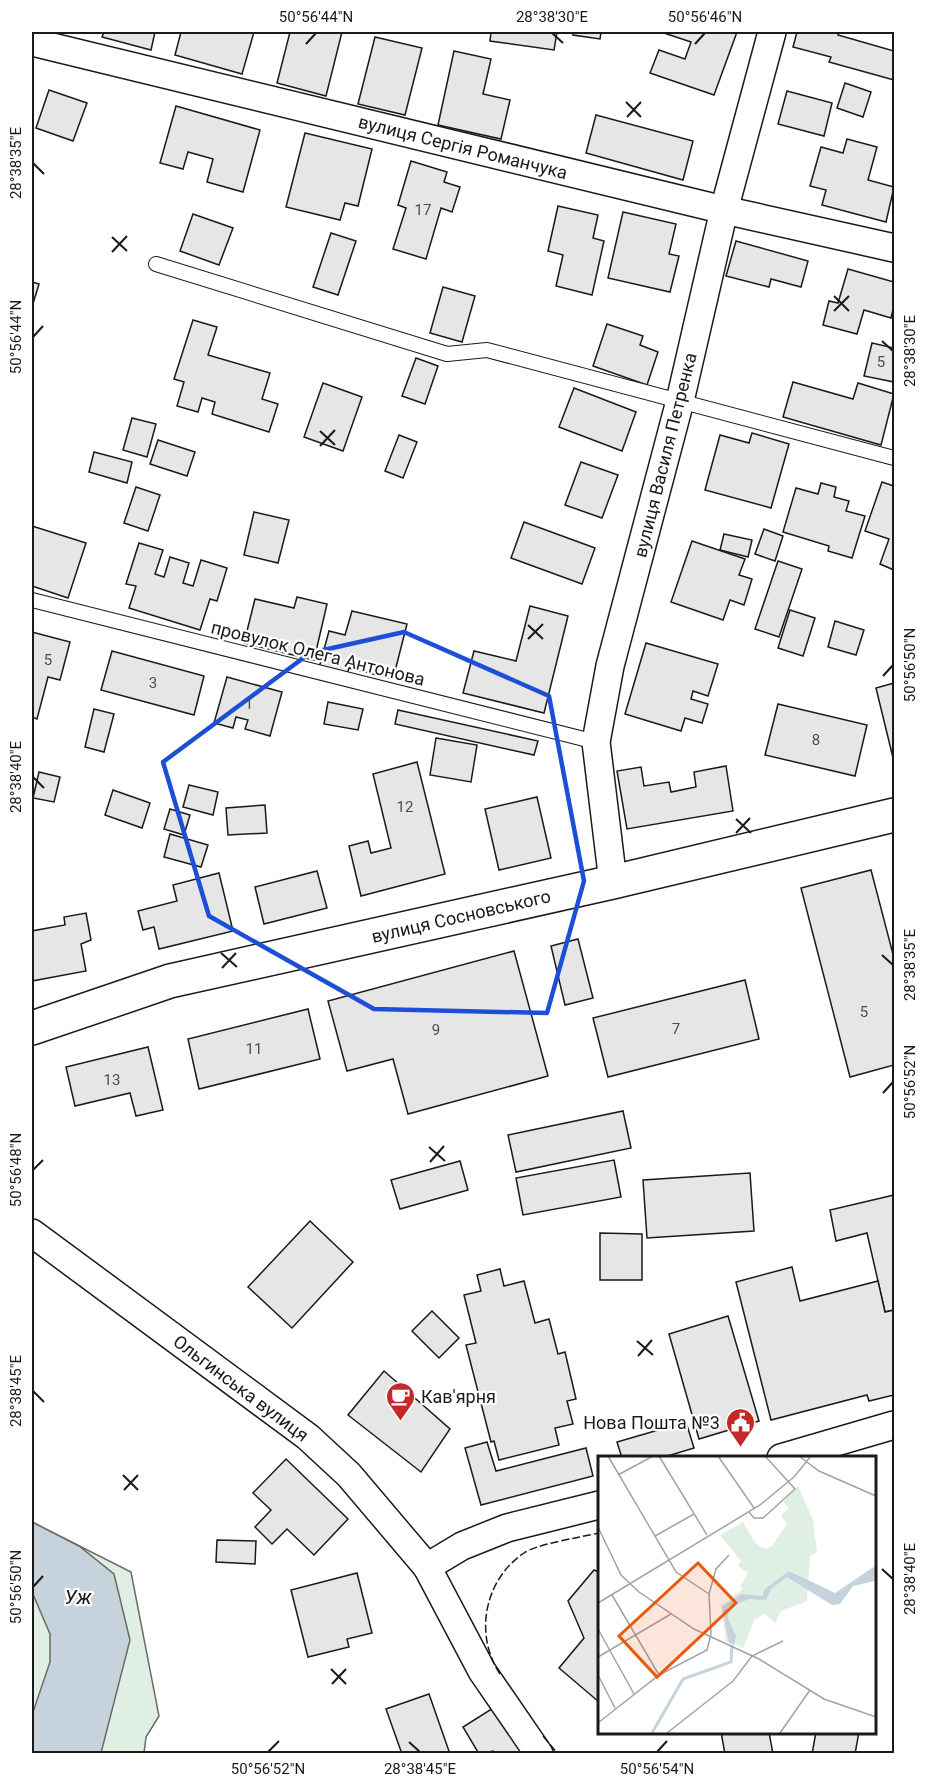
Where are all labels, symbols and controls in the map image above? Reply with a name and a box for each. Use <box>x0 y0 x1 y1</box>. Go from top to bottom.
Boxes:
text: 50°56'44"N <box>279 8 353 26</box>
text: 28°38'30"E <box>516 8 589 26</box>
text: 50°56'46"N <box>668 8 742 26</box>
street label: вулиця Сергія Романчука <box>356 111 570 183</box>
text: 28°38'35"E <box>7 126 25 199</box>
house number: 17 <box>415 201 431 219</box>
text: 50°56'44"N <box>7 300 25 374</box>
text: 28°38'30"E <box>901 314 919 387</box>
street label: вулиця Василя Петренка <box>629 350 701 560</box>
house number: 5 <box>877 353 885 371</box>
street label: провулок Олега Антонова <box>209 616 427 690</box>
text: 50°56'50"N <box>901 628 919 702</box>
house number: 5 <box>44 651 52 669</box>
house number: 3 <box>149 674 157 692</box>
house number: 1 <box>245 695 253 713</box>
house number: 8 <box>812 731 820 749</box>
text: 28°38'40"E <box>7 740 25 813</box>
house number: 12 <box>397 798 413 816</box>
street label: вулиця Сосновського <box>369 885 553 947</box>
text: 28°38'35"E <box>901 928 919 1001</box>
house number: 5 <box>860 1003 868 1021</box>
house number: 7 <box>672 1020 680 1038</box>
house number: 9 <box>432 1021 440 1039</box>
house number: 11 <box>246 1040 262 1058</box>
text: 50°56'52"N <box>901 1045 919 1119</box>
house number: 13 <box>104 1071 120 1089</box>
text: 50°56'48"N <box>7 1133 25 1207</box>
street label: Ольгинська вулиця <box>169 1330 313 1446</box>
text: 28°38'45"E <box>7 1354 25 1427</box>
cafe icon: Кав'ярня <box>384 1380 416 1422</box>
place label: Кав'ярня <box>421 1386 496 1407</box>
public building icon: Нова Пошта №3 <box>725 1406 757 1448</box>
place label: Нова Пошта №3 <box>583 1412 720 1433</box>
inset map <box>598 1456 875 1734</box>
text: 28°38'40"E <box>901 1542 919 1615</box>
text: 50°56'50"N <box>7 1550 25 1624</box>
water label: Уж <box>64 1585 93 1609</box>
text: 50°56'52"N <box>231 1760 305 1778</box>
text: 28°38'45"E <box>384 1760 457 1778</box>
text: 50°56'54"N <box>620 1760 694 1778</box>

